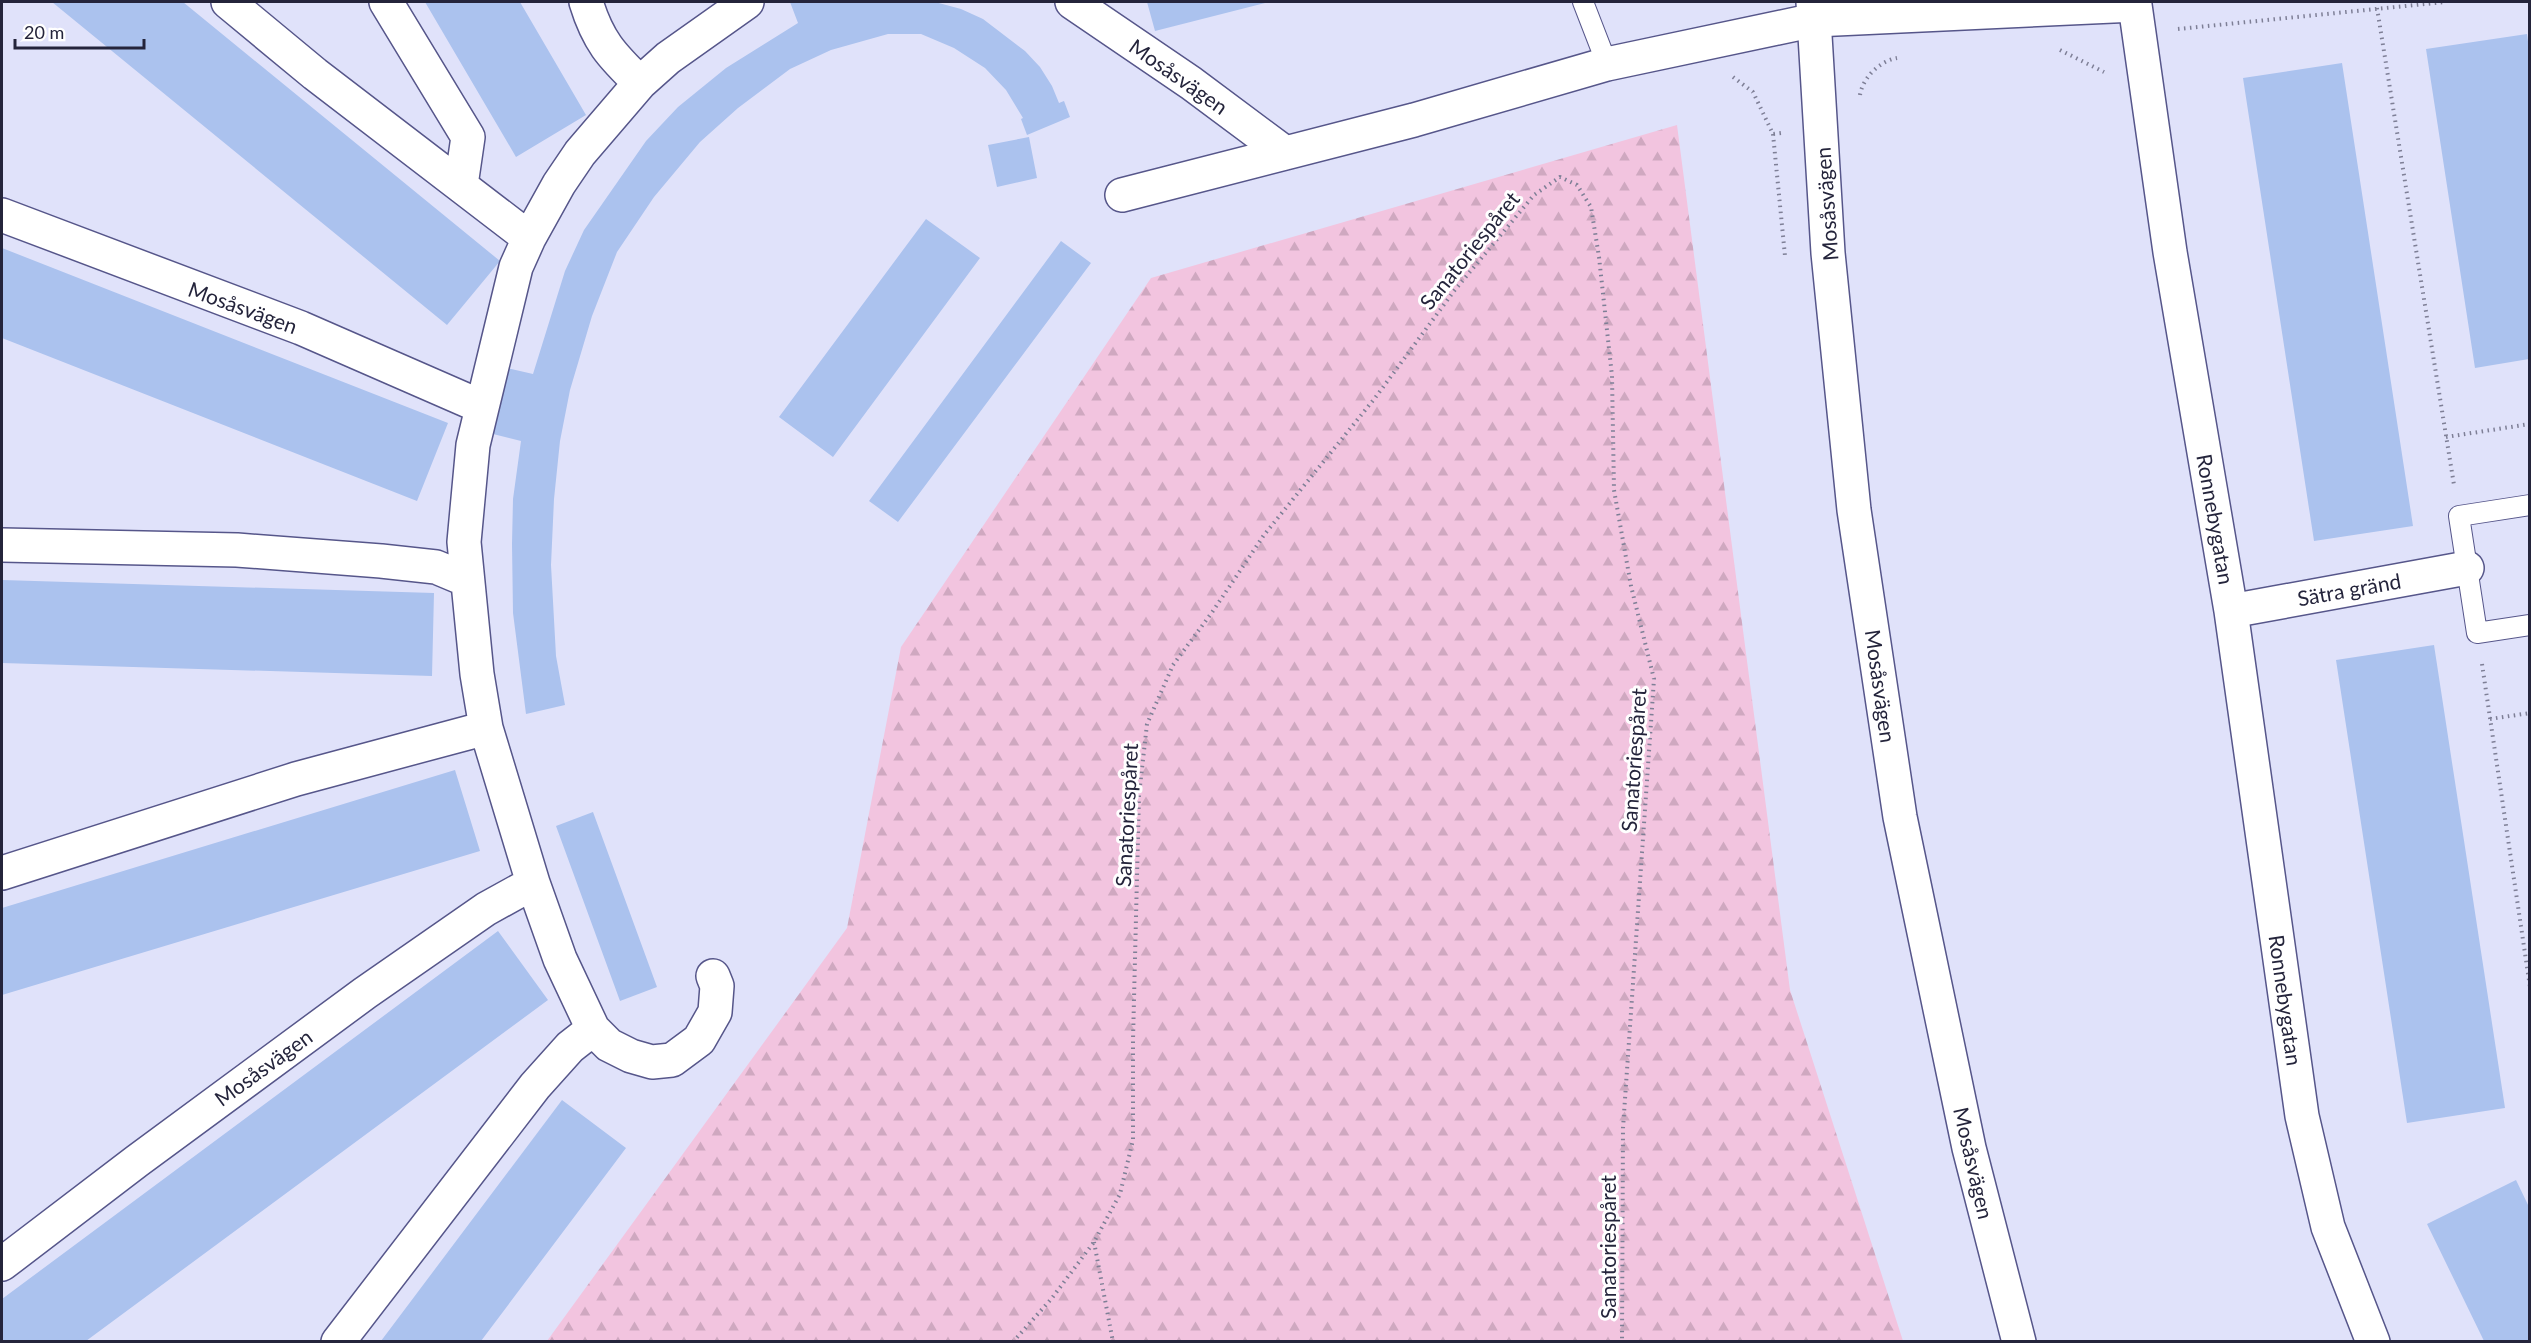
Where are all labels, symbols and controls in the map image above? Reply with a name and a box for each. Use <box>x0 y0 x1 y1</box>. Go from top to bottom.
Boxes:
scale bar <box>15 12 144 50</box>
text: 20 m <box>24 21 64 43</box>
street label: Mosåsvägen <box>1125 33 1233 119</box>
street label: Mosåsvägen <box>1810 146 1842 262</box>
street label: Sanatoriespåret <box>1414 186 1524 314</box>
street label: Mosåsvägen <box>185 276 301 338</box>
street label: Ronnebygatan <box>2192 452 2240 586</box>
street label: Sätra gränd <box>2295 568 2403 610</box>
street label: Mosåsvägen <box>1861 628 1901 744</box>
street label: Sanatoriespåret <box>1616 687 1651 833</box>
street label: Sanatoriespåret <box>1110 742 1142 888</box>
street label: Ronnebygatan <box>2264 933 2308 1067</box>
street label: Mosåsvägen <box>209 1023 317 1111</box>
street label: Mosåsvägen <box>1949 1105 1999 1221</box>
street label: Sanatoriespåret <box>1595 1175 1620 1319</box>

